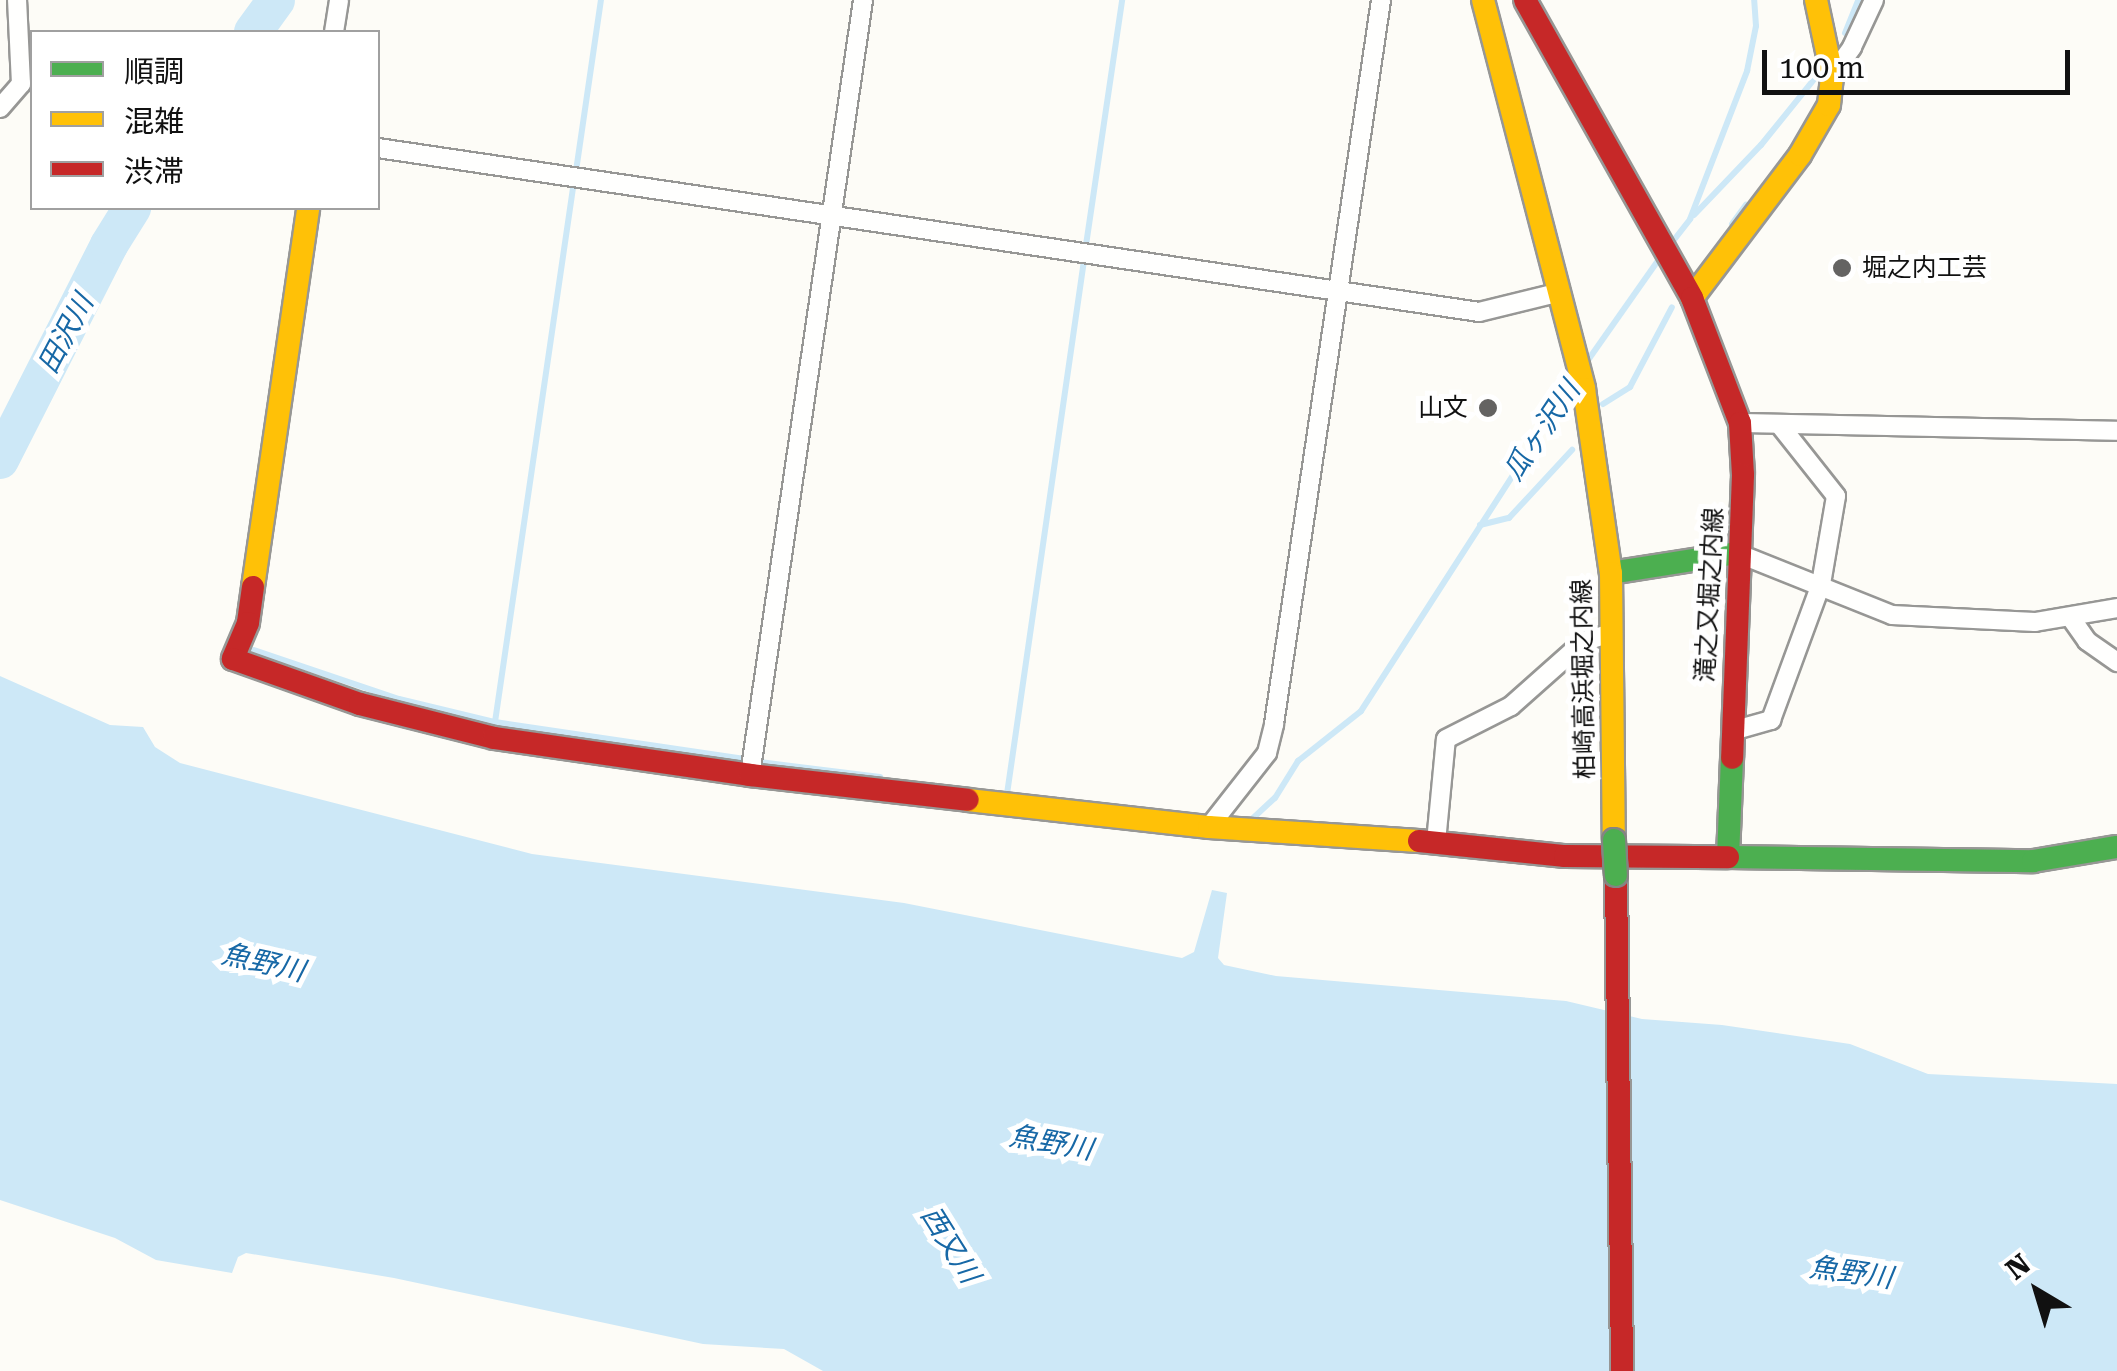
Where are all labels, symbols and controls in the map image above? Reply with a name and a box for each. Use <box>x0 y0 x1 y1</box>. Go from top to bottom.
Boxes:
legend <box>30 30 380 210</box>
scale bar <box>1767 30 2074 92</box>
text: 100 m <box>1779 50 1864 85</box>
text: 順調 <box>124 54 184 89</box>
text: 混雑 <box>124 104 184 139</box>
text: 渋滞 <box>124 154 184 189</box>
place label: 堀之内工芸 <box>1862 253 1987 283</box>
marker: 堀之内工芸 <box>1831 257 1853 279</box>
water label: 田沢川 <box>31 289 101 379</box>
water label: 瓜ヶ沢川 <box>1497 375 1587 487</box>
place label: 山文 <box>1418 393 1468 423</box>
marker: 山文 <box>1477 397 1499 419</box>
street label: 滝之又堀之内線 <box>1690 507 1730 683</box>
street label: 柏崎高浜堀之内線 <box>1567 579 1601 779</box>
water label: 魚野川 <box>218 937 308 989</box>
water label: 魚野川 <box>1007 1119 1095 1167</box>
water label: 西又川 <box>913 1200 987 1290</box>
north arrow <box>1987 1241 2087 1341</box>
text: N <box>2000 1247 2037 1287</box>
water label: 魚野川 <box>1807 1251 1895 1295</box>

